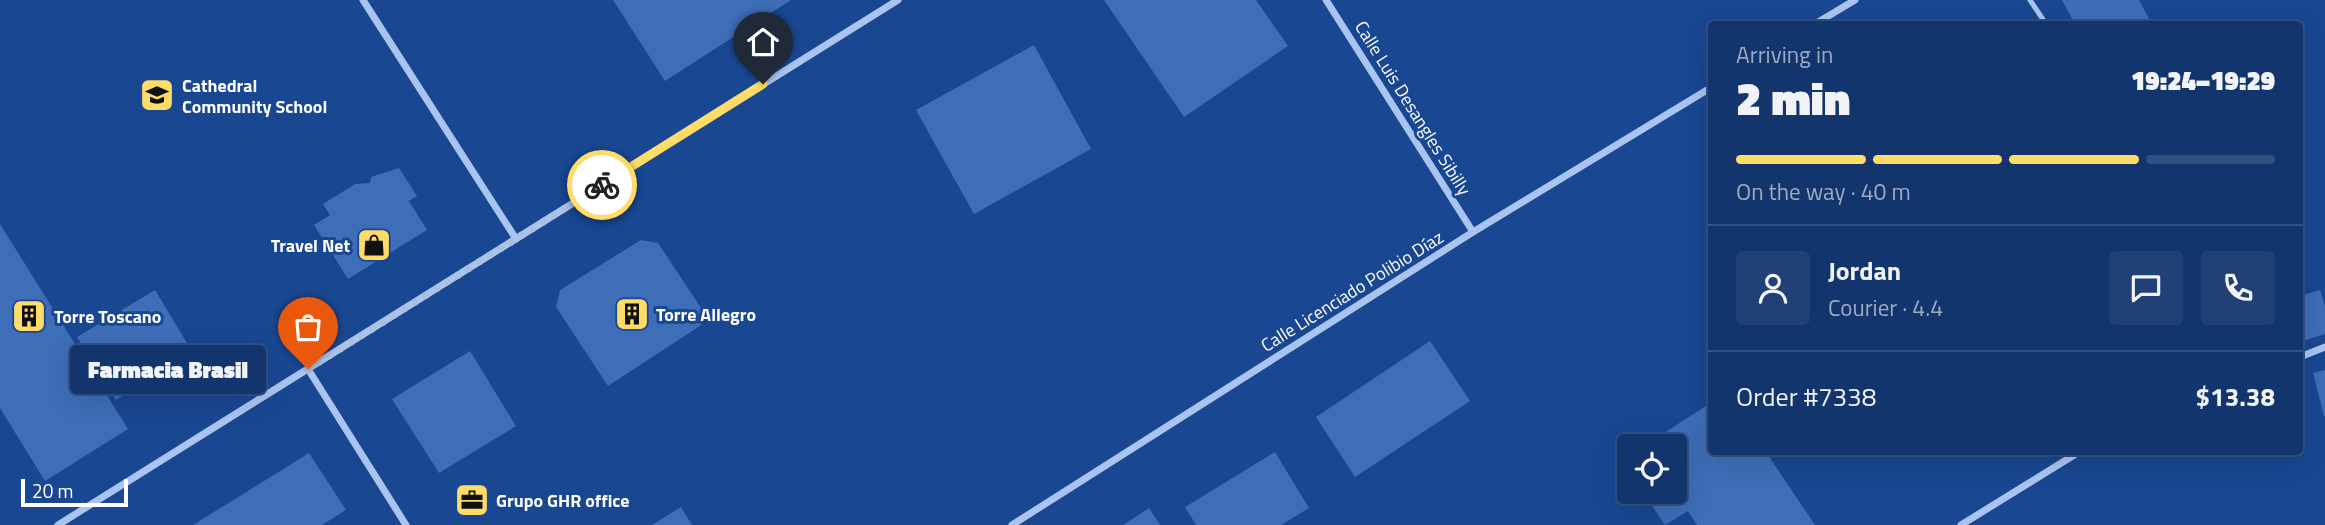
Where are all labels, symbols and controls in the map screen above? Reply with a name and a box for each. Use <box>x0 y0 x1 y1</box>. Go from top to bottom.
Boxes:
pin <box>733 12.0 793 84</box>
street label: Calle Luis Desangles Sibilly <box>1348 16 1478 201</box>
icon: home <box>744 23 782 61</box>
text: Arriving in <box>1736 37 1833 72</box>
text: 19:24–19:29 <box>2131 61 2275 100</box>
text: 2 min <box>1736 63 1850 133</box>
place label: Cathedral Community School <box>182 72 327 120</box>
school or university icon: Cathedral Community School <box>138 76 176 114</box>
courier <box>567 150 637 220</box>
icon: bike <box>583 166 621 204</box>
text: On the way · 40 m <box>1736 174 1911 209</box>
street label: Calle Licenciado Polibio Díaz <box>1255 224 1449 358</box>
shop icon: Travel Net <box>355 226 393 264</box>
place label: Travel Net <box>271 232 350 259</box>
button: person <box>1736 251 1810 325</box>
text: Jordan <box>1828 251 1901 290</box>
button: chat <box>2109 251 2183 325</box>
button: phone <box>2201 251 2275 325</box>
text: Courier · 4.4 <box>1828 290 1943 325</box>
building icon: Torre Allegro <box>613 295 651 333</box>
building icon: Torre Toscano <box>10 297 48 335</box>
pin <box>278 297 338 369</box>
place label: Torre Allegro <box>656 301 756 328</box>
place label: Torre Toscano <box>54 303 161 330</box>
icon: bag <box>289 308 327 346</box>
callout: Farmacia Brasil <box>70 344 266 394</box>
text: Farmacia Brasil <box>88 352 248 387</box>
text: Order #7338 <box>1736 377 1876 416</box>
text: $13.38 <box>2196 377 2275 416</box>
map controls <box>1617 434 1687 504</box>
button: locate <box>1617 434 1687 504</box>
scale bar <box>21 476 128 508</box>
text: 20 m <box>32 476 73 505</box>
office icon: Grupo GHR office <box>453 481 491 519</box>
place label: Grupo GHR office <box>496 487 630 514</box>

